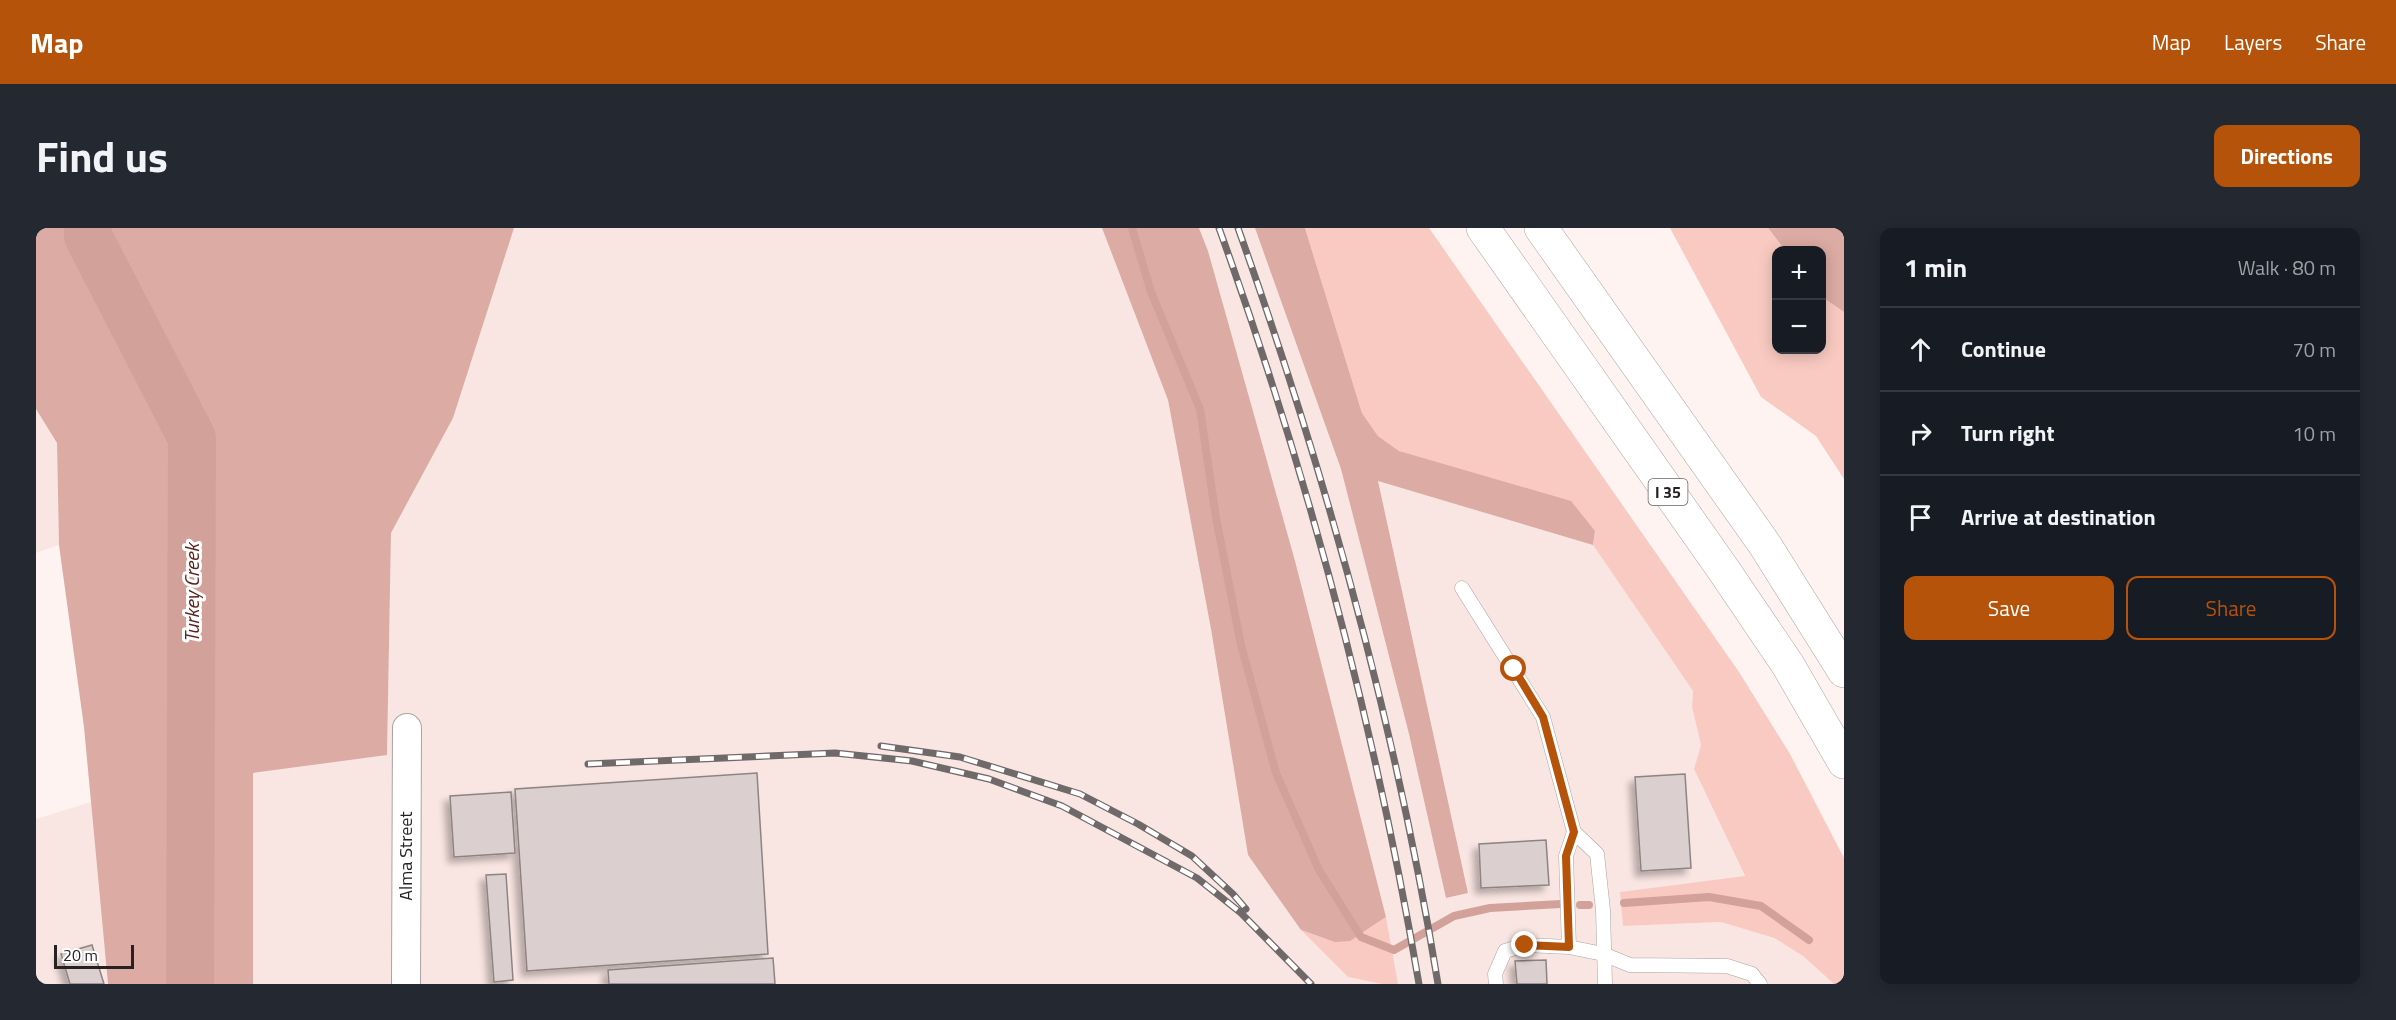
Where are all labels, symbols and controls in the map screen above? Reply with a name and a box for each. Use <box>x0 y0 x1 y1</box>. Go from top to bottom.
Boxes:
text: Map <box>30 21 84 64</box>
text: Map <box>2152 26 2191 58</box>
text: Layers <box>2224 26 2282 58</box>
text: Share <box>2315 26 2366 58</box>
text: Find us <box>36 124 168 188</box>
button: Directions <box>2214 125 2360 187</box>
map controls <box>1772 246 1826 354</box>
button: + <box>1772 246 1826 300</box>
text: 1 min <box>1904 248 1967 287</box>
text: Walk · 80 m <box>2238 252 2336 283</box>
button: − <box>1772 300 1826 354</box>
text: Continue <box>1961 332 2046 366</box>
icon: ahead <box>1904 333 1937 366</box>
text: 70 m <box>2292 334 2336 365</box>
text: Turn right <box>1961 416 2055 450</box>
icon: right <box>1904 417 1937 450</box>
text: 10 m <box>2292 418 2336 449</box>
road number: I 35 <box>1648 479 1688 505</box>
text: Arrive at destination <box>1961 500 2156 534</box>
icon: arrive <box>1904 501 1937 534</box>
water label: Turkey Creek <box>176 541 207 643</box>
button: Save <box>1904 576 2114 640</box>
button: Share <box>2126 576 2336 640</box>
route start <box>1500 655 1526 681</box>
street label: Alma Street <box>392 811 419 901</box>
route end <box>1511 931 1537 957</box>
scale bar <box>54 942 134 970</box>
text: 20 m <box>63 943 98 967</box>

